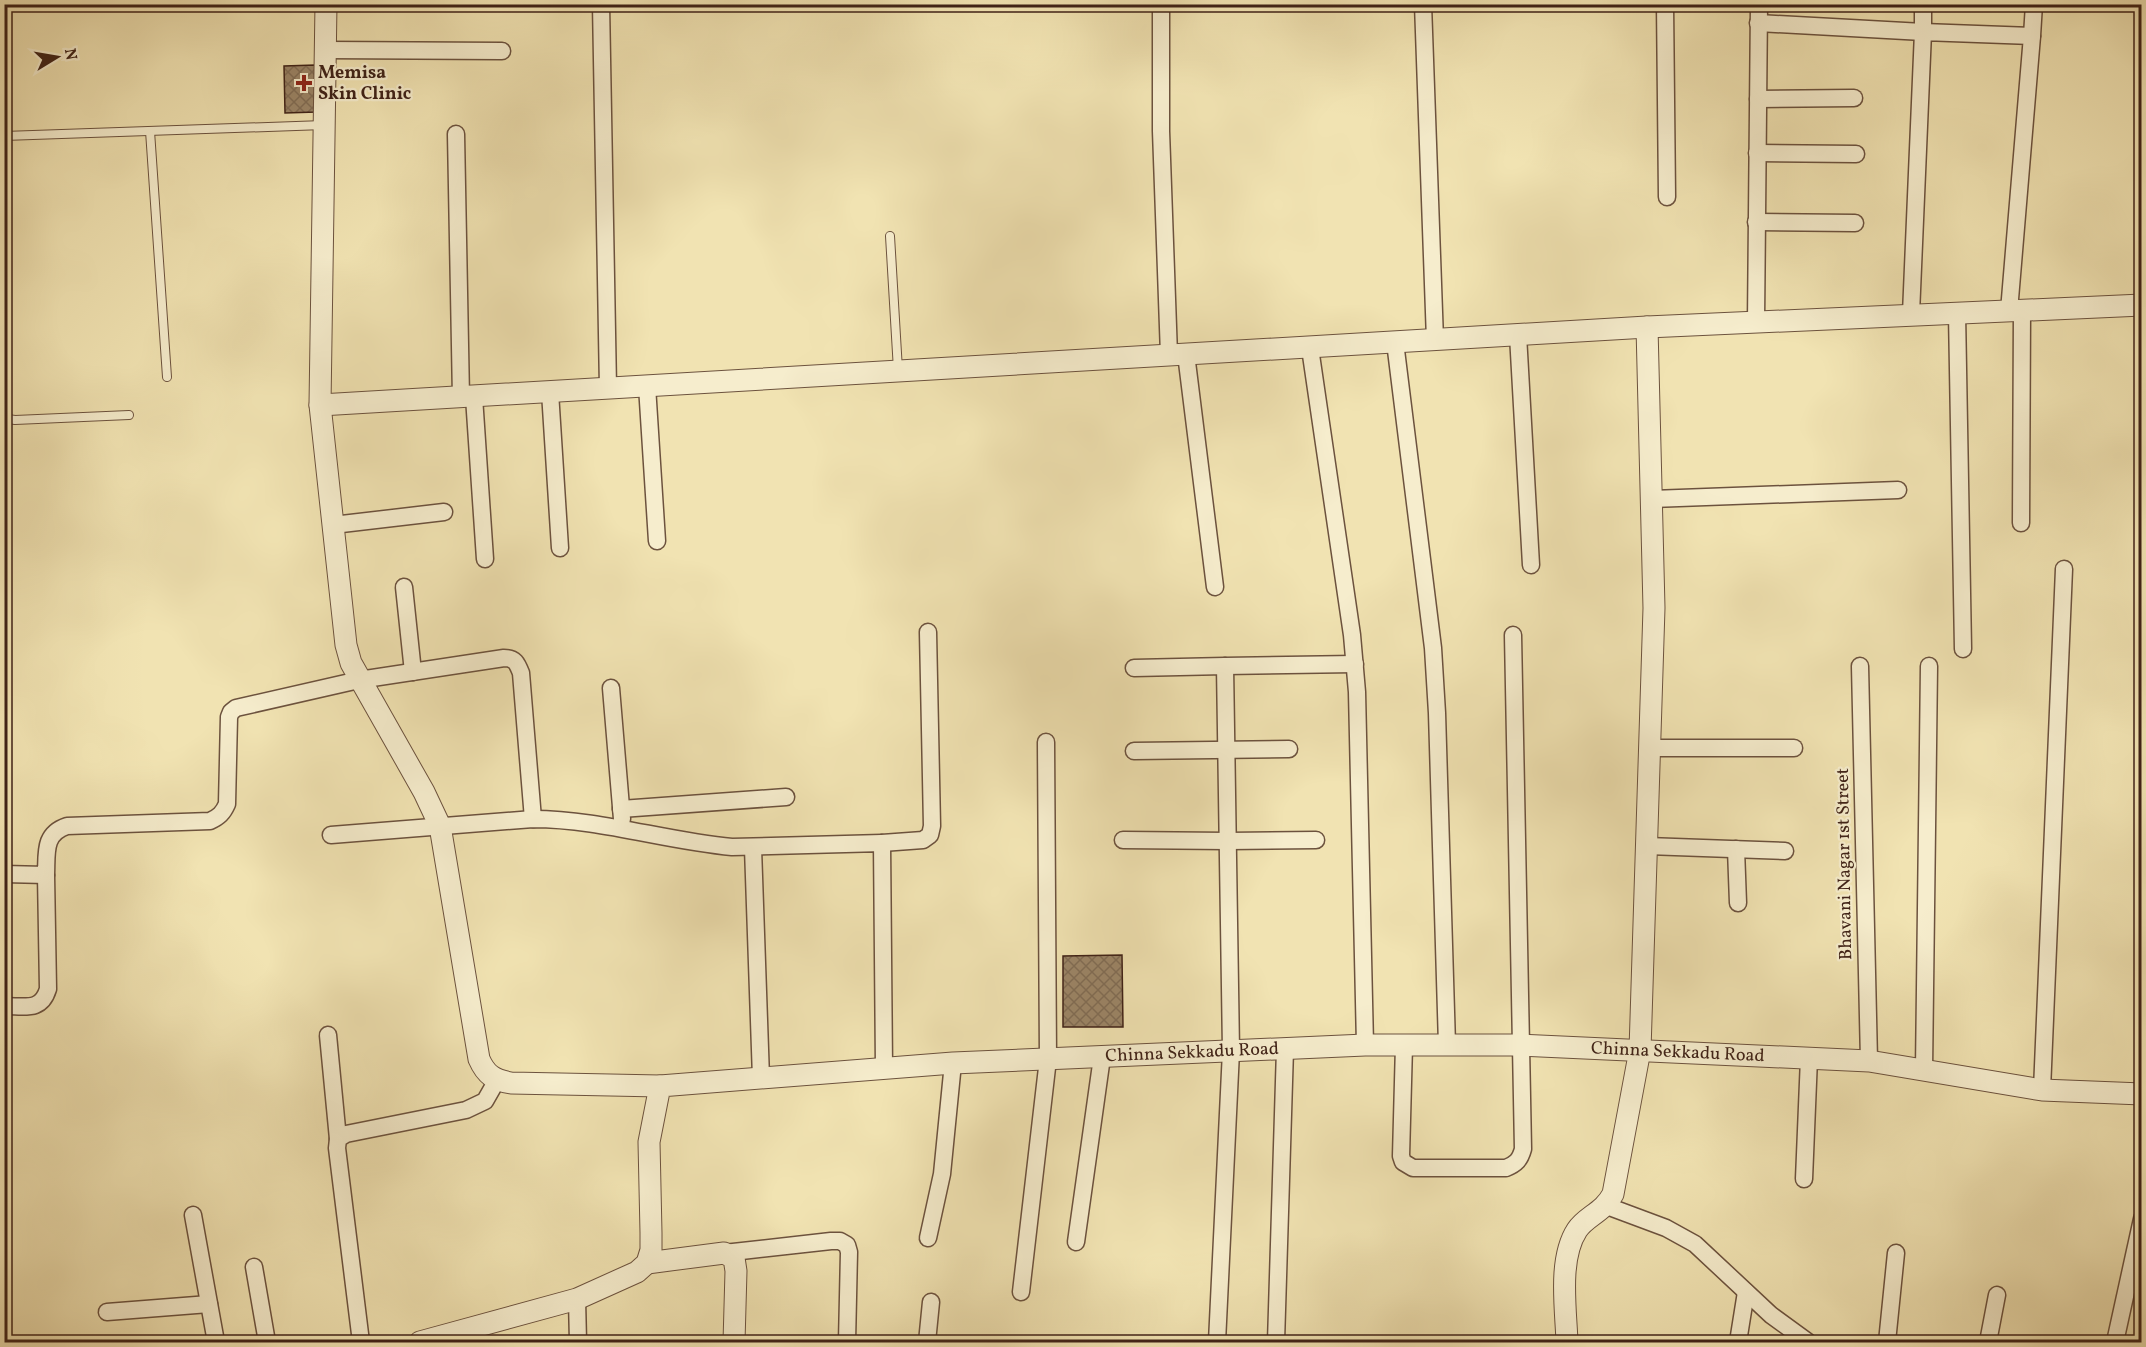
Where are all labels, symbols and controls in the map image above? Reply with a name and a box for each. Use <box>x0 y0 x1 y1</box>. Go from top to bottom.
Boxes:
north arrow <box>27 27 87 87</box>
text: N <box>58 47 82 63</box>
place label: Memisa Skin Clinic <box>318 61 411 107</box>
marker: Memisa Skin Clinic <box>295 74 313 92</box>
street label: Bhavani Nagar 1st Street <box>1831 768 1859 960</box>
street label: Chinna Sekkadu Road <box>1105 1036 1279 1069</box>
street label: Chinna Sekkadu Road <box>1591 1036 1765 1069</box>

